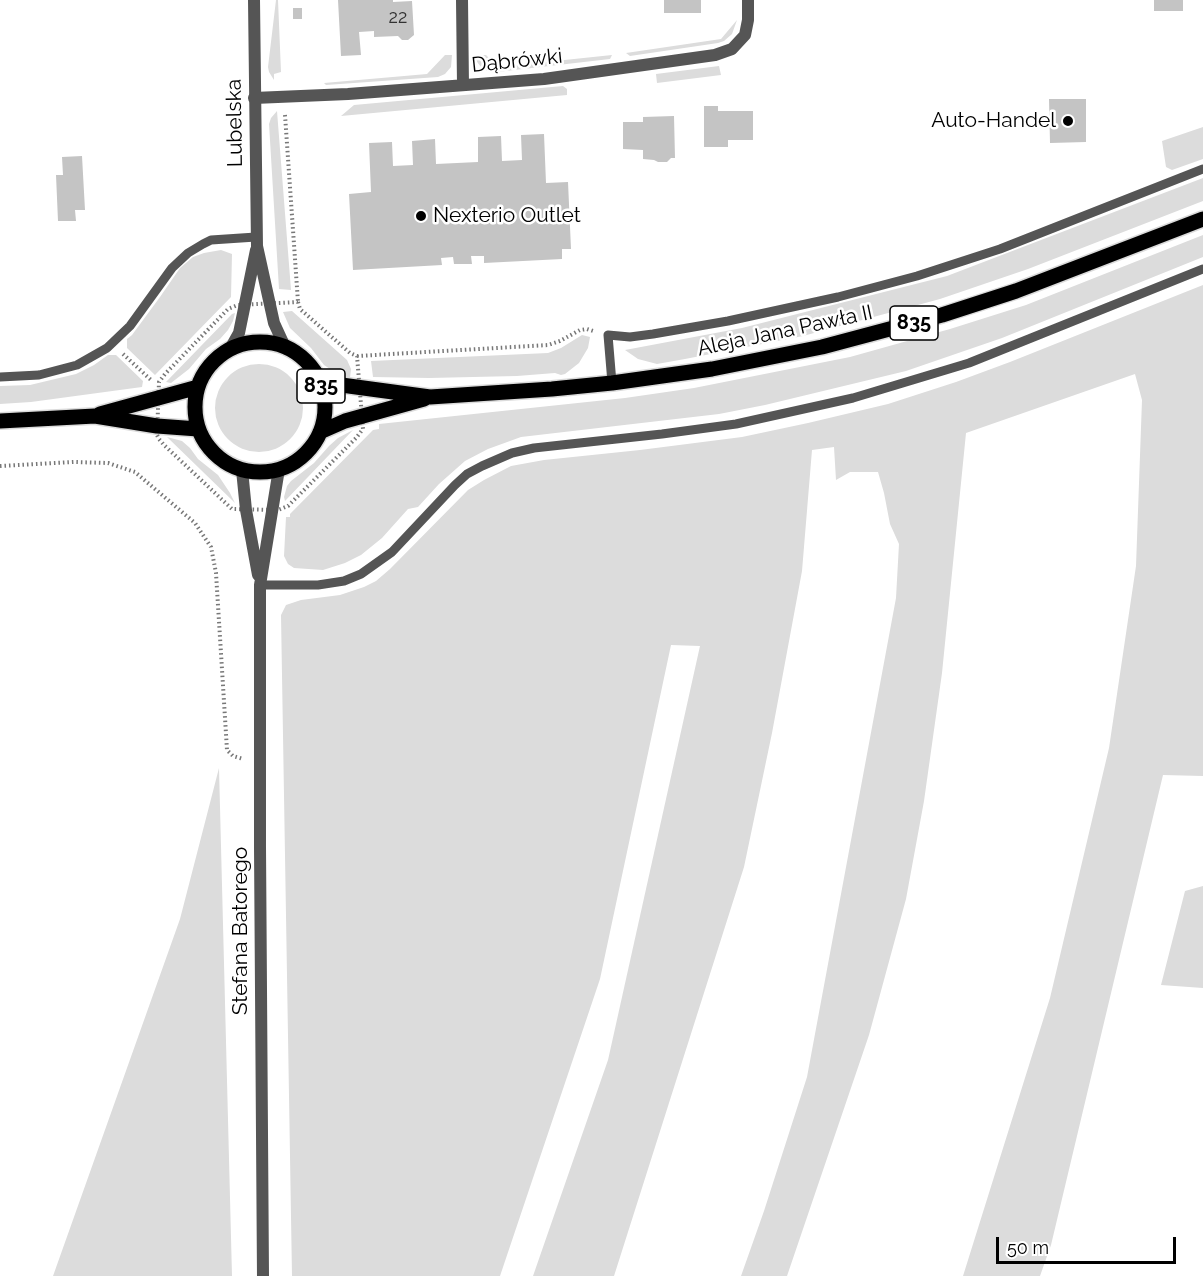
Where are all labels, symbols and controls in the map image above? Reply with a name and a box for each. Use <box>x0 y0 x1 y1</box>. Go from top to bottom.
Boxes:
house number: 22 <box>389 7 407 29</box>
street label: Dąbrówki <box>470 44 564 78</box>
street label: Lubelska <box>222 79 248 167</box>
place label: Auto-Handel <box>931 108 1056 134</box>
marker: Auto-Handel <box>1061 114 1075 128</box>
place label: Nexterio Outlet <box>433 203 581 229</box>
marker: Nexterio Outlet <box>414 209 428 223</box>
street label: Aleja Jana Pawła II <box>695 300 875 362</box>
road number: 835 <box>890 306 938 340</box>
road number: 835 <box>297 369 345 403</box>
street label: Stefana Batorego <box>228 847 254 1015</box>
scale bar <box>999 1225 1179 1263</box>
text: 50 m <box>1007 1237 1049 1258</box>

